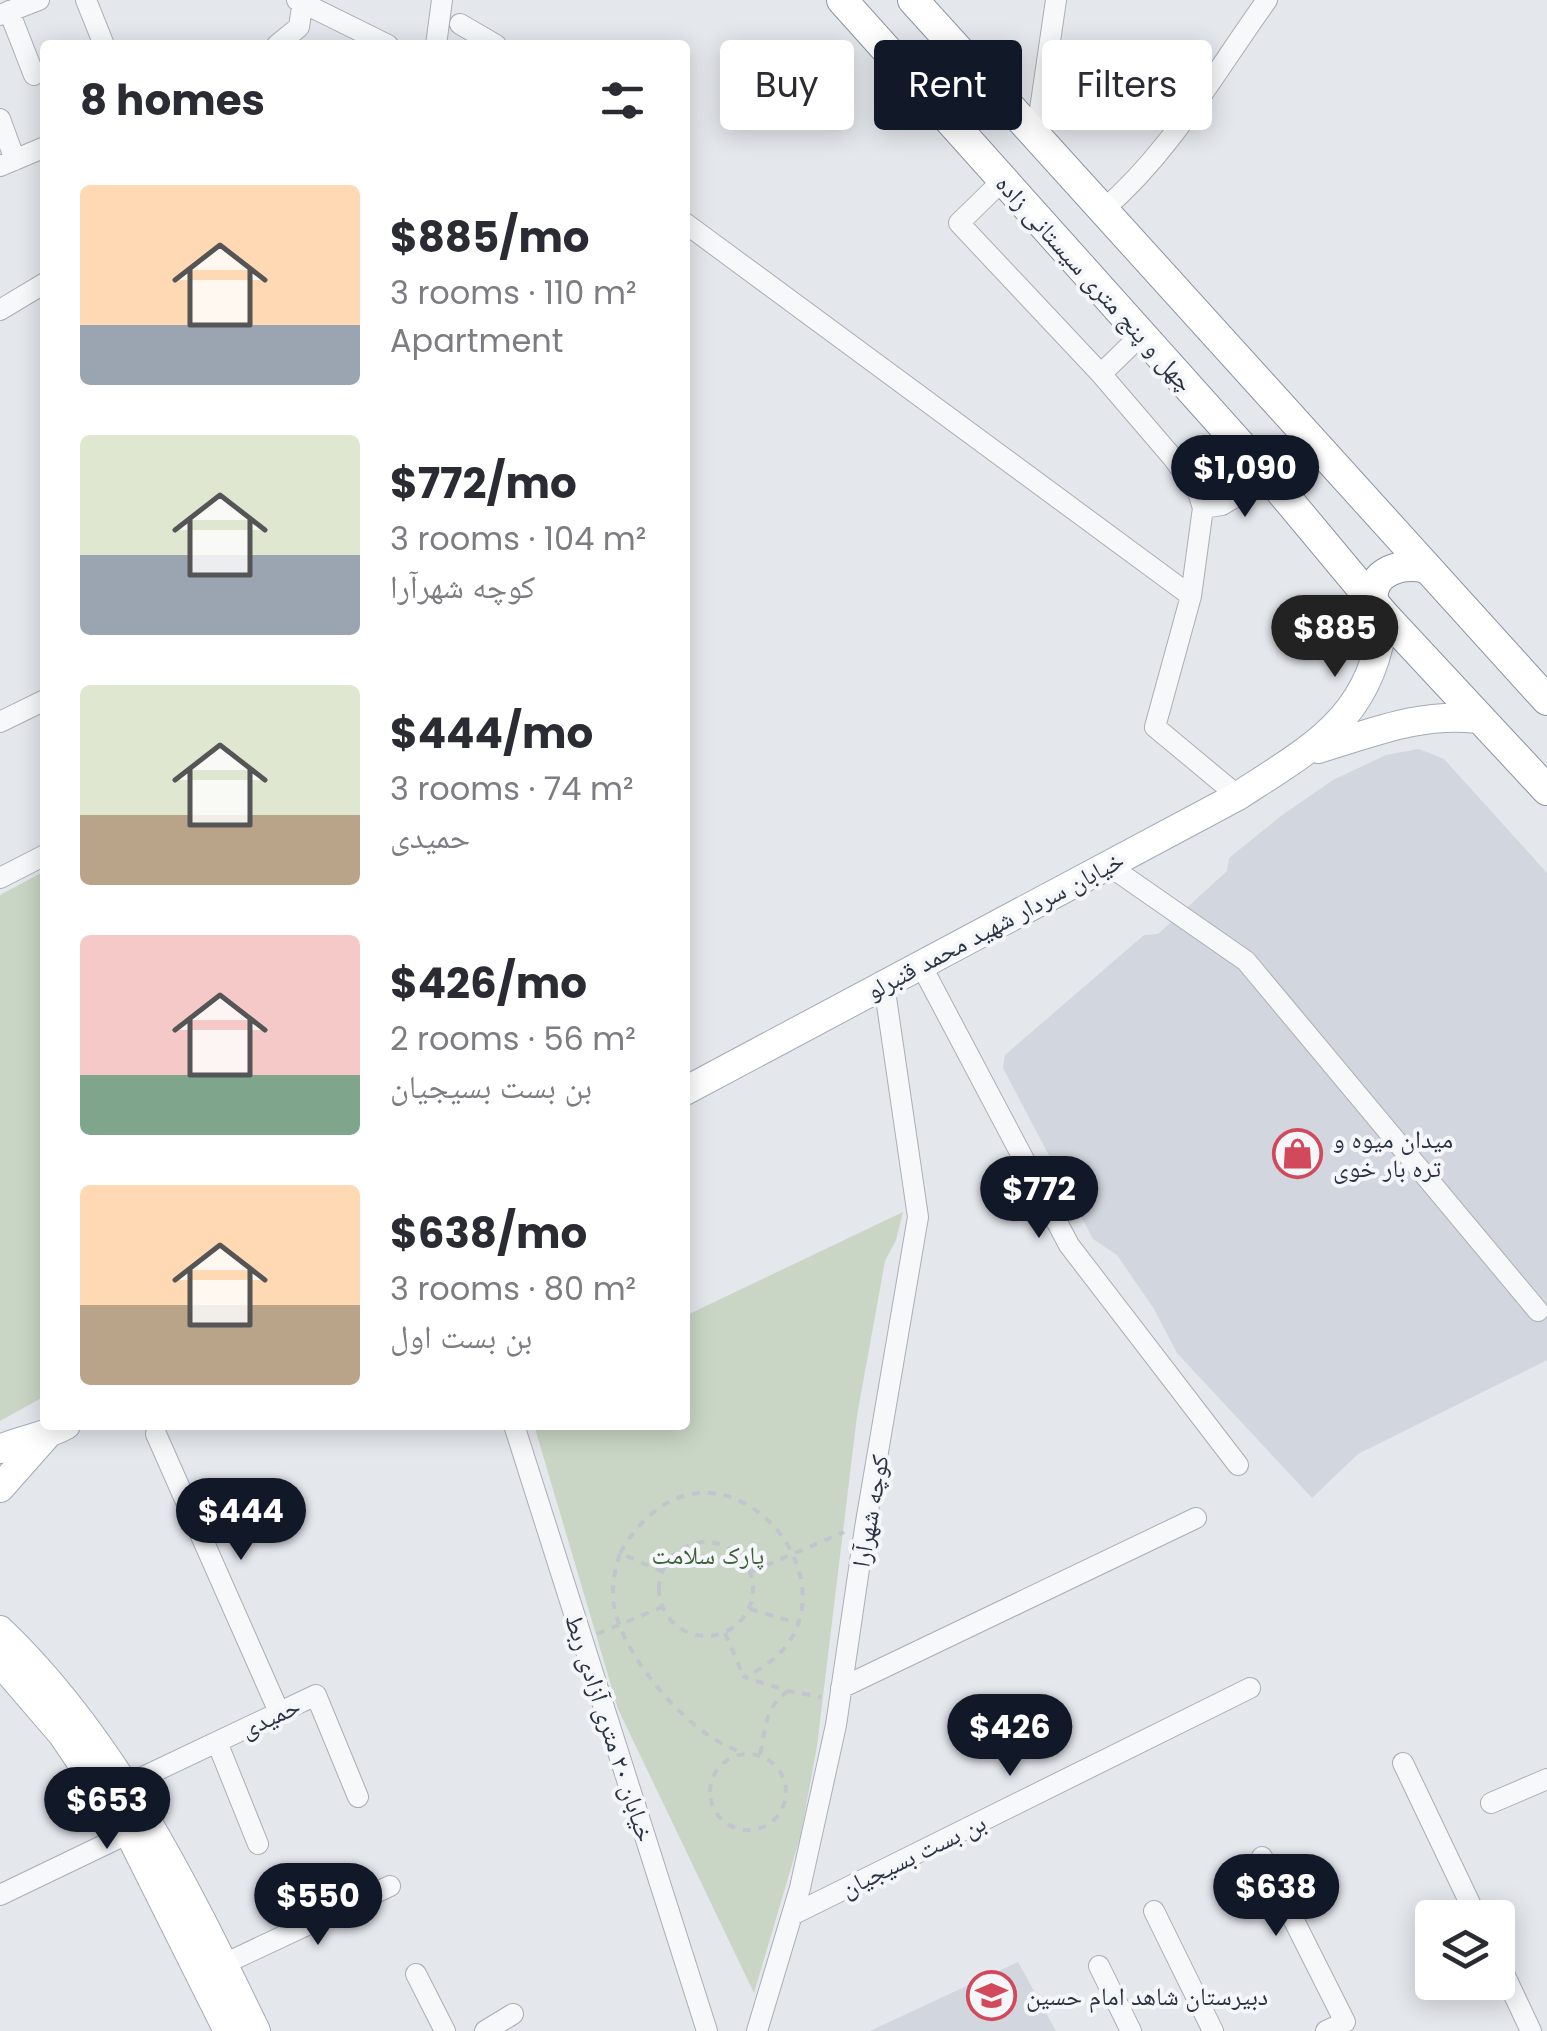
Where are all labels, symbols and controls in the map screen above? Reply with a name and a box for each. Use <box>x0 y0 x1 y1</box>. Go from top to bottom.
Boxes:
chip: Buy <box>720 40 854 130</box>
chip: Rent <box>874 40 1022 130</box>
chip: Filters <box>1042 40 1212 130</box>
text: 8 homes <box>80 71 265 130</box>
icon: filters <box>595 73 650 128</box>
street label: چهل و پنج متری سیستانی زاده <box>988 167 1202 400</box>
text: $885/mo <box>390 208 590 267</box>
icon: home <box>160 225 280 345</box>
text: 3 rooms · 110 m² <box>390 270 636 315</box>
text: Apartment <box>390 318 563 363</box>
pin: $1,090 <box>1164 435 1326 520</box>
text: $1,090 <box>1193 445 1297 490</box>
text: $772/mo <box>390 454 577 513</box>
icon: home <box>160 475 280 595</box>
text: 3 rooms · 104 m² <box>390 516 646 561</box>
text: کوچه شهرآرا <box>390 564 535 609</box>
pin: $885 <box>1276 595 1394 680</box>
text: $885 <box>1293 605 1377 650</box>
text: $444/mo <box>390 704 593 763</box>
icon: home <box>160 725 280 845</box>
text: 3 rooms · 74 m² <box>390 766 634 811</box>
text: حمیدی <box>390 814 470 859</box>
street label: خیابان سردار شهید محمد قنبرلو <box>860 842 1130 1008</box>
text: $426/mo <box>390 954 587 1013</box>
icon: home <box>160 975 280 1095</box>
text: 2 rooms · 56 m² <box>390 1016 636 1061</box>
text: بن بست بسیجیان <box>390 1064 592 1109</box>
place label: میدان میوه و تره بار خوی <box>1333 1122 1453 1186</box>
shop icon: میدان میوه و تره بار خوی <box>1272 1127 1324 1179</box>
pin: $772 <box>980 1156 1098 1241</box>
text: $772 <box>1002 1166 1076 1211</box>
text: $638/mo <box>390 1204 587 1263</box>
icon: home <box>160 1225 280 1345</box>
text: 3 rooms · 80 m² <box>390 1266 636 1311</box>
text: بن بست اول <box>390 1314 532 1359</box>
street label: کوچه شهرآرا <box>843 1452 898 1570</box>
pin: $444 <box>182 1478 300 1563</box>
text: $444 <box>198 1488 284 1533</box>
park label: پارک سلامت <box>652 1538 764 1573</box>
street label: خیابان ۲۰ متری آزادی ربط <box>556 1610 663 1847</box>
street label: حمیدی <box>234 1688 306 1747</box>
pin: $426 <box>951 1694 1069 1779</box>
text: $426 <box>969 1704 1051 1749</box>
pin: $653 <box>48 1767 166 1852</box>
text: $653 <box>66 1777 148 1822</box>
street label: بن بست بسیجیان <box>835 1805 992 1906</box>
pin: $638 <box>1217 1854 1335 1939</box>
pin: $550 <box>259 1863 377 1948</box>
text: $638 <box>1235 1864 1317 1909</box>
text: $550 <box>276 1873 360 1918</box>
map controls <box>1415 1900 1515 2000</box>
button: layers <box>1415 1900 1515 2000</box>
school or university icon: دبیرستان شاهد امام حسین <box>965 1970 1017 2022</box>
place label: دبیرستان شاهد امام حسین <box>1026 1979 1268 2014</box>

